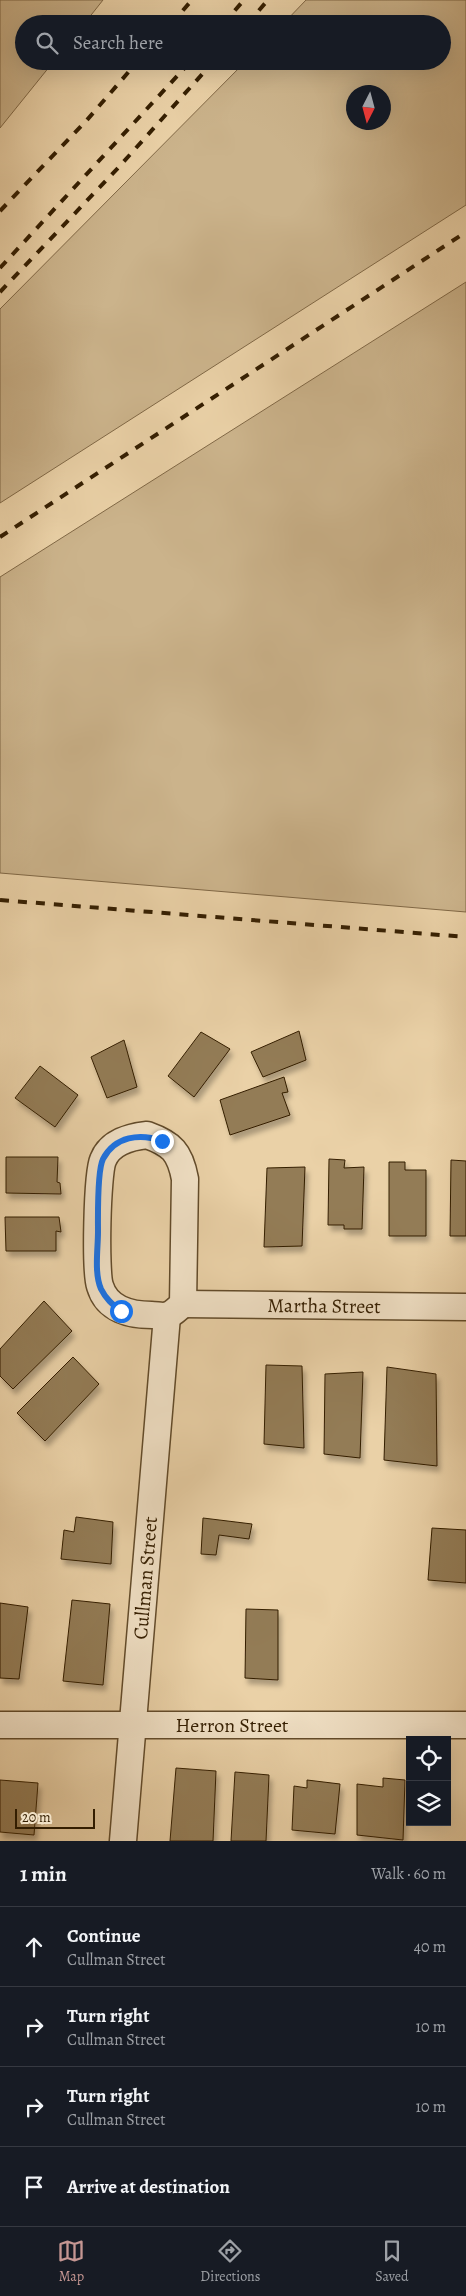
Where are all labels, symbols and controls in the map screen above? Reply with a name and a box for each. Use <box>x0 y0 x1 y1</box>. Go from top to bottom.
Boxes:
search box <box>15 15 451 70</box>
icon: search <box>33 29 61 57</box>
text: Search here <box>73 30 163 56</box>
north arrow <box>346 85 391 130</box>
route end <box>151 1130 174 1153</box>
street label: Martha Street <box>267 1292 381 1320</box>
route start <box>110 1300 133 1323</box>
street label: Cullman Street <box>127 1515 164 1641</box>
street label: Herron Street <box>176 1712 289 1739</box>
map controls <box>406 1736 451 1826</box>
button: locate <box>406 1736 451 1781</box>
button: layers <box>406 1781 451 1826</box>
scale bar <box>15 1806 95 1829</box>
text: 20 m <box>22 1808 51 1827</box>
text: 1 min <box>20 1860 67 1888</box>
text: Walk · 60 m <box>371 1863 446 1885</box>
text: Continue <box>67 1923 141 1949</box>
icon: ahead <box>20 1933 48 1961</box>
text: 40 m <box>414 1936 446 1958</box>
text: Cullman Street <box>67 1949 166 1971</box>
text: Turn right <box>67 2003 149 2029</box>
icon: right <box>20 2013 48 2041</box>
text: 10 m <box>416 2016 446 2038</box>
text: Cullman Street <box>67 2029 166 2051</box>
text: Turn right <box>67 2083 149 2109</box>
icon: right <box>20 2093 48 2121</box>
text: 10 m <box>416 2096 446 2118</box>
text: Cullman Street <box>67 2109 166 2131</box>
icon: arrive <box>20 2173 48 2201</box>
text: Arrive at destination <box>67 2174 230 2200</box>
tab: Map <box>57 2237 85 2286</box>
tab: Directions <box>200 2237 260 2286</box>
tab: Saved <box>375 2237 409 2286</box>

